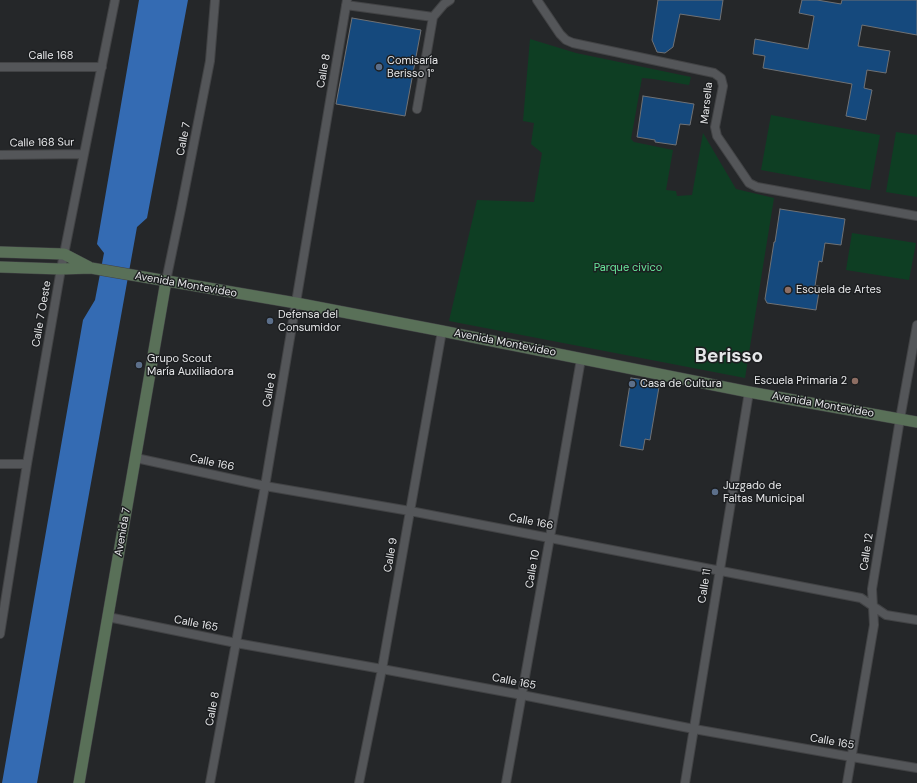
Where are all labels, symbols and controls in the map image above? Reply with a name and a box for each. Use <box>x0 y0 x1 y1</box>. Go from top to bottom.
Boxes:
street label: Calle 168 <box>29 49 73 63</box>
street label: Calle 8 <box>314 53 334 89</box>
place label: Comisaría Berisso 1° <box>387 54 438 80</box>
marker: Comisaría Berisso 1° <box>374 62 384 72</box>
street label: Marsella <box>698 81 716 125</box>
street label: Calle 7 <box>174 121 194 157</box>
street label: Calle 168 Sur <box>10 136 74 150</box>
park label: Parque civico <box>594 261 662 275</box>
street label: Avenida Montevideo <box>134 270 238 300</box>
street label: Calle 7 Oeste <box>30 280 54 348</box>
place label: Escuela de Artes <box>796 283 881 297</box>
marker: Escuela de Artes <box>783 285 793 295</box>
place label: Defensa del Consumidor <box>278 308 340 334</box>
marker: Defensa del Consumidor <box>265 316 275 326</box>
street label: Avenida Montevideo <box>453 327 557 359</box>
district label: Berisso <box>695 346 763 368</box>
place label: Grupo Scout María Auxiliadora <box>147 352 234 378</box>
marker: Grupo Scout María Auxiliadora <box>134 360 144 370</box>
street label: Calle 8 <box>260 372 280 408</box>
place label: Escuela Primaria 2 <box>754 374 847 388</box>
marker: Escuela Primaria 2 <box>850 376 860 386</box>
place label: Casa de Cultura <box>640 377 722 391</box>
marker: Casa de Cultura <box>627 379 637 389</box>
street label: Avenida Montevideo <box>771 390 875 420</box>
street label: Calle 166 <box>189 452 235 474</box>
place label: Juzgado de Faltas Municipal <box>723 479 804 505</box>
marker: Juzgado de Faltas Municipal <box>710 487 720 497</box>
street label: Avenida 7 <box>112 507 134 557</box>
street label: Calle 166 <box>508 511 554 533</box>
street label: Calle 12 <box>858 532 876 572</box>
street label: Calle 9 <box>381 537 401 573</box>
street label: Calle 10 <box>523 549 543 589</box>
street label: Calle 11 <box>696 568 714 604</box>
street label: Calle 165 <box>173 613 219 635</box>
street label: Calle 165 <box>491 671 537 693</box>
street label: Calle 8 <box>203 691 223 727</box>
street label: Calle 165 <box>809 732 855 752</box>

